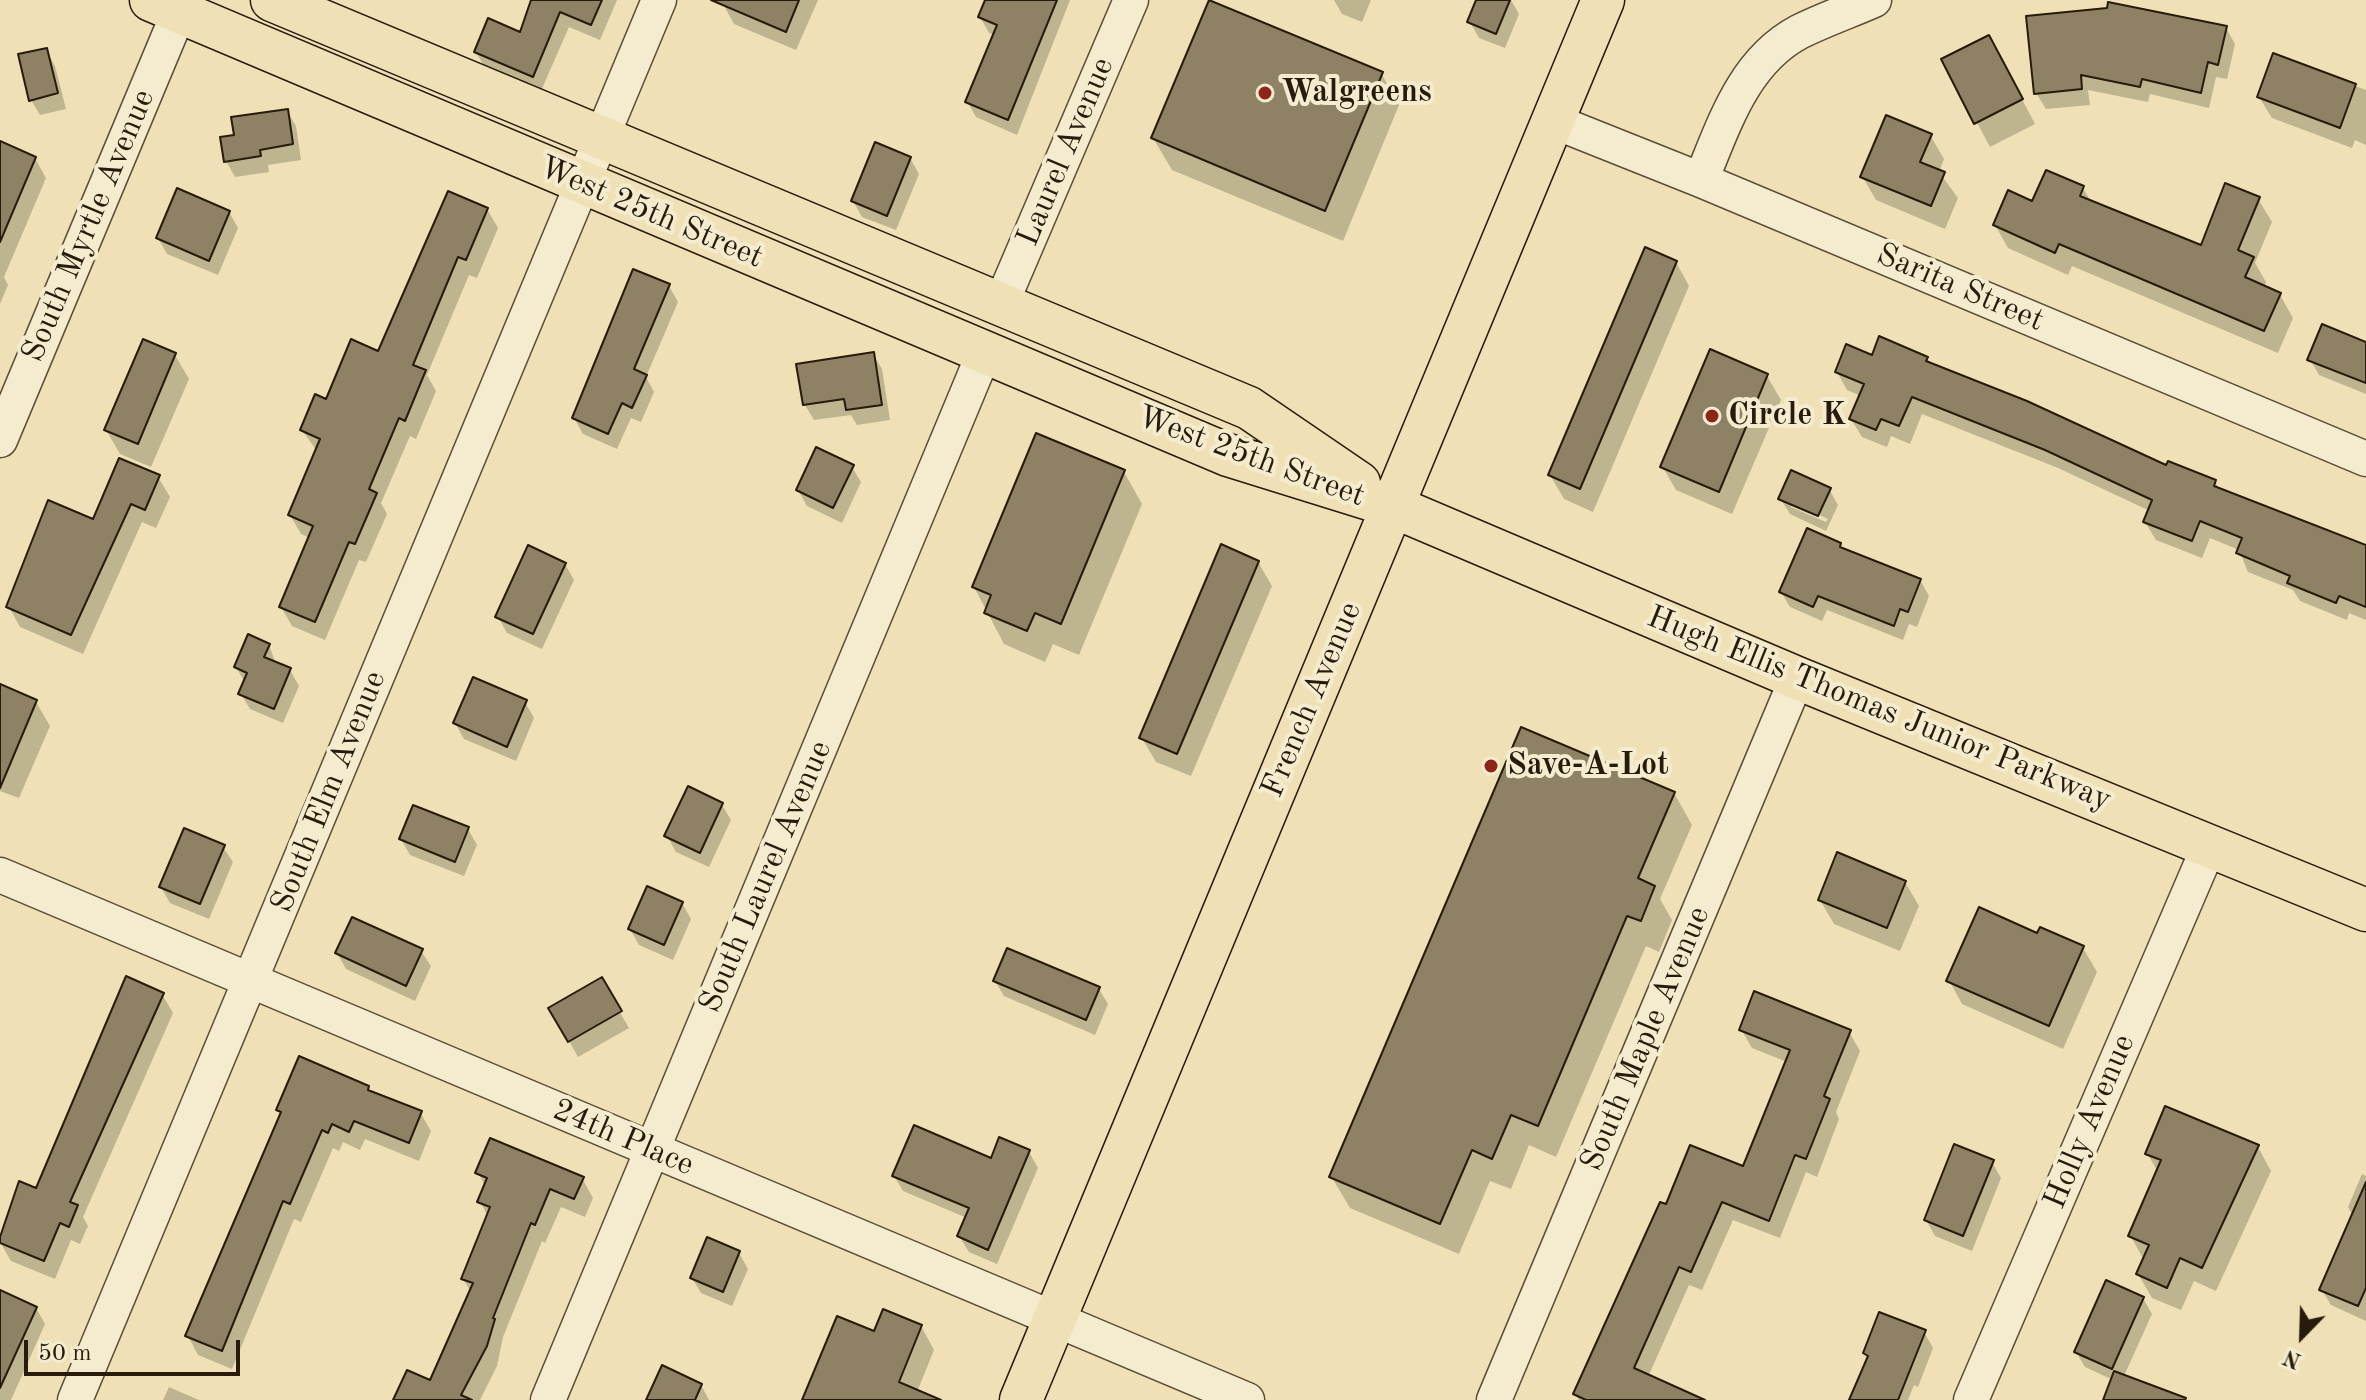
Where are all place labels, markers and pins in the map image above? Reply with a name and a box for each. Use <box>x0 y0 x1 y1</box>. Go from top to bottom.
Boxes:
place label: Walgreens <box>1281 74 1432 112</box>
marker: Walgreens <box>1256 84 1274 102</box>
place label: Circle K <box>1728 397 1846 435</box>
marker: Circle K <box>1703 407 1721 425</box>
place label: Save-A-Lot <box>1507 747 1669 785</box>
marker: Save-A-Lot <box>1482 757 1500 775</box>

